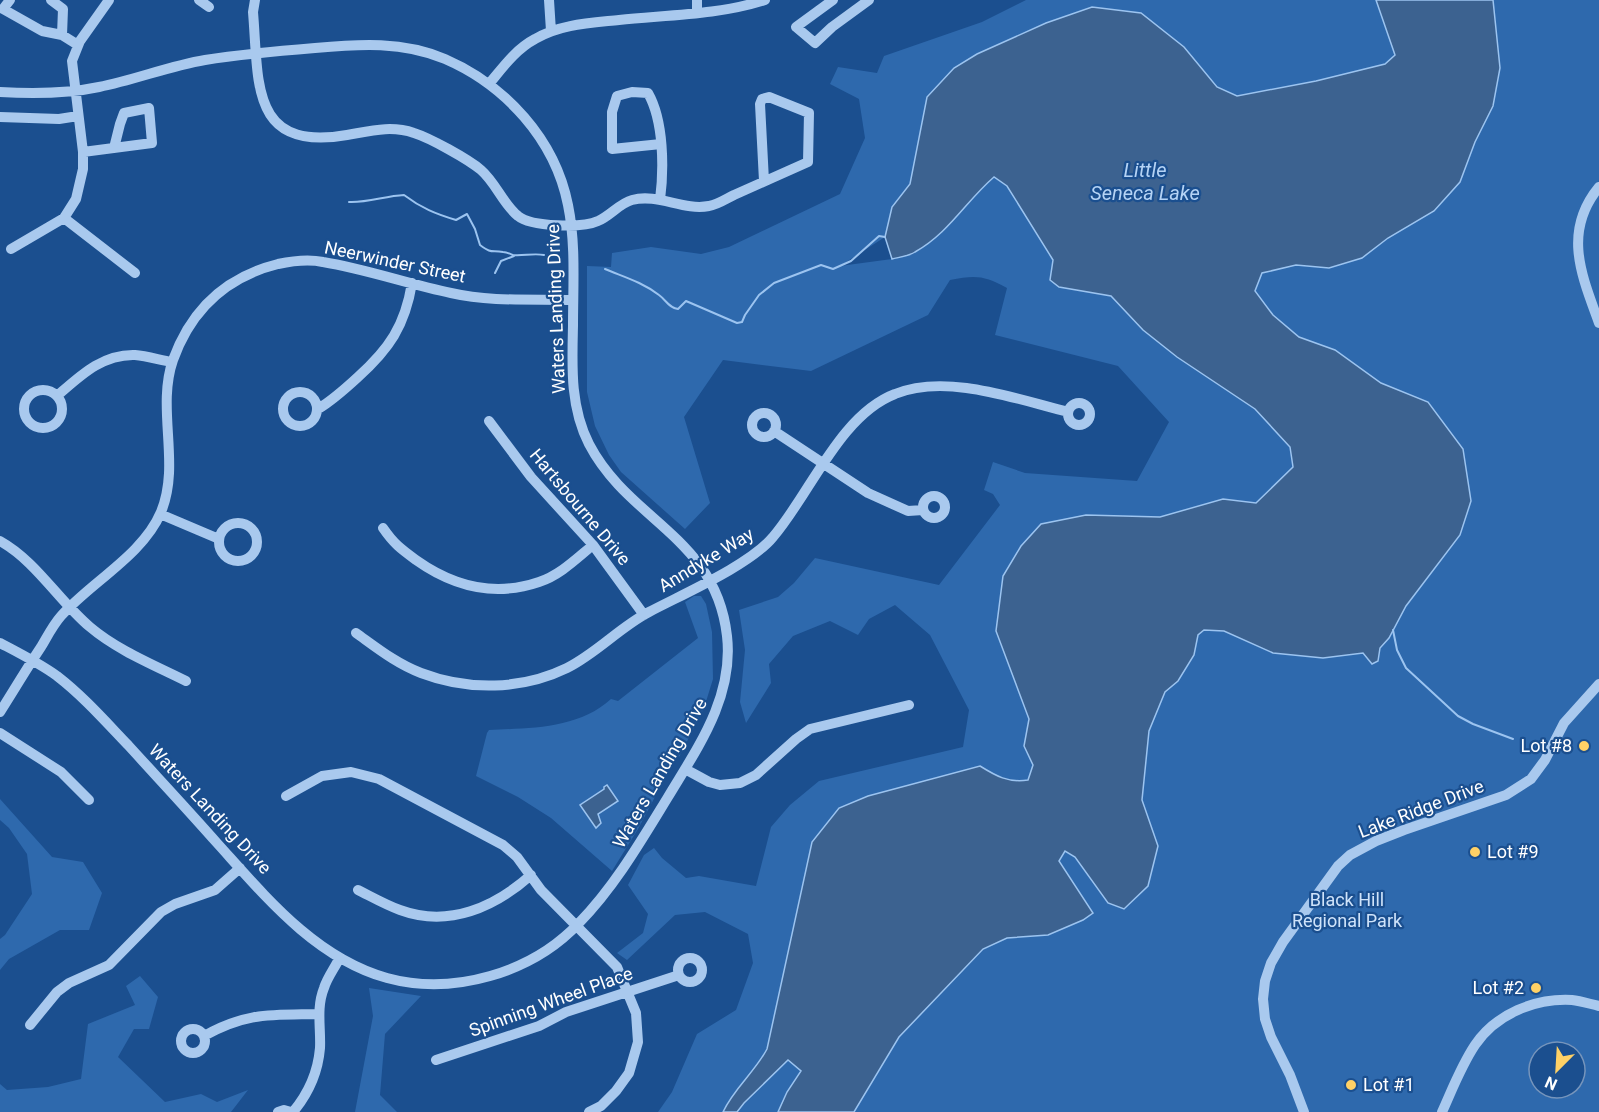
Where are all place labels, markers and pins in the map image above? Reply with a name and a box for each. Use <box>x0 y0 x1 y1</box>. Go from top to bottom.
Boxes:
place label: Lot #8 <box>1520 735 1572 756</box>
marker: Lot #8 <box>1577 739 1591 753</box>
place label: Lot #9 <box>1487 841 1539 862</box>
marker: Lot #9 <box>1468 845 1482 859</box>
place label: Lot #2 <box>1472 977 1524 998</box>
marker: Lot #2 <box>1529 981 1543 995</box>
place label: Lot #1 <box>1363 1074 1415 1095</box>
marker: Lot #1 <box>1344 1078 1358 1092</box>

